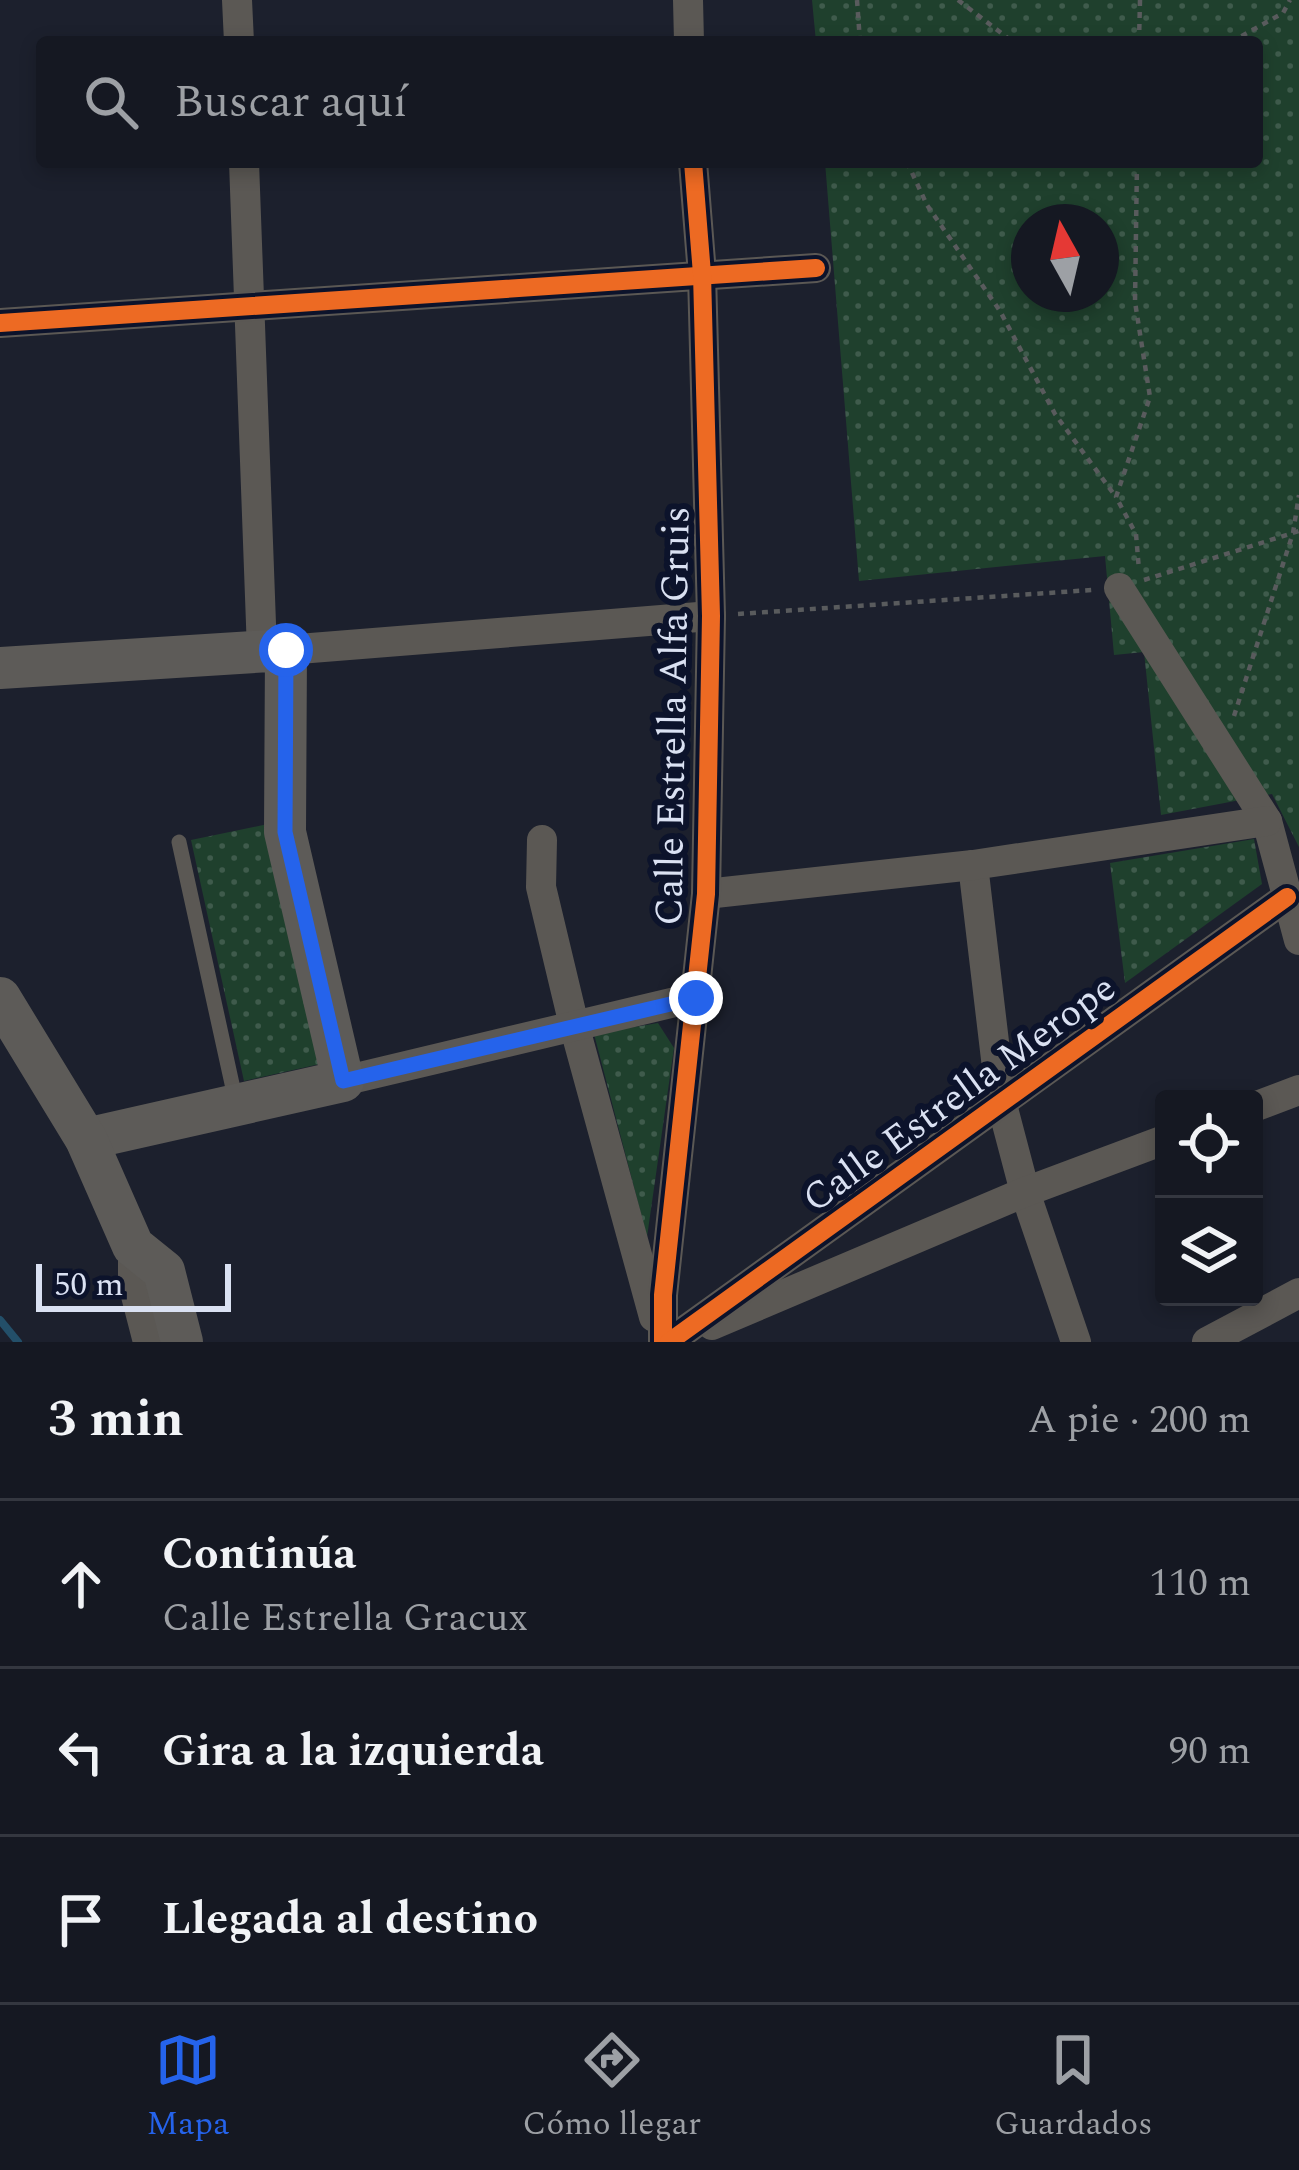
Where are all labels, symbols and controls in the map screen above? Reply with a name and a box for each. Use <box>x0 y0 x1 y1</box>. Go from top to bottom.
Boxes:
search box <box>36 36 1263 168</box>
text: Buscar aquí <box>174 68 407 137</box>
icon: search <box>78 69 144 135</box>
north arrow <box>1011 204 1119 312</box>
street label: Calle Estrella Alfa Gruis <box>640 506 707 926</box>
route start <box>259 623 313 677</box>
street label: Calle Estrella Merope <box>790 960 1128 1228</box>
route end <box>669 971 723 1025</box>
map controls <box>1155 1090 1263 1306</box>
button: locate <box>1155 1090 1263 1198</box>
button: layers <box>1155 1198 1263 1306</box>
scale bar <box>36 1258 231 1311</box>
text: 50 m <box>54 1260 124 1310</box>
text: 3 min <box>48 1381 184 1459</box>
text: A pie · 200 m <box>1028 1391 1251 1450</box>
text: Continúa <box>162 1520 356 1589</box>
icon: ahead <box>48 1551 114 1617</box>
text: 110 m <box>1149 1554 1251 1613</box>
text: Calle Estrella Gracux <box>162 1589 528 1648</box>
text: Gira a la izquierda <box>162 1717 544 1786</box>
icon: left <box>48 1719 114 1785</box>
text: 90 m <box>1169 1722 1251 1781</box>
text: Llegada al destino <box>162 1885 538 1954</box>
icon: arrive <box>48 1887 114 1953</box>
tab: Mapa <box>147 2027 229 2149</box>
tab: Cómo llegar <box>523 2027 701 2149</box>
tab: Guardados <box>994 2027 1152 2149</box>

